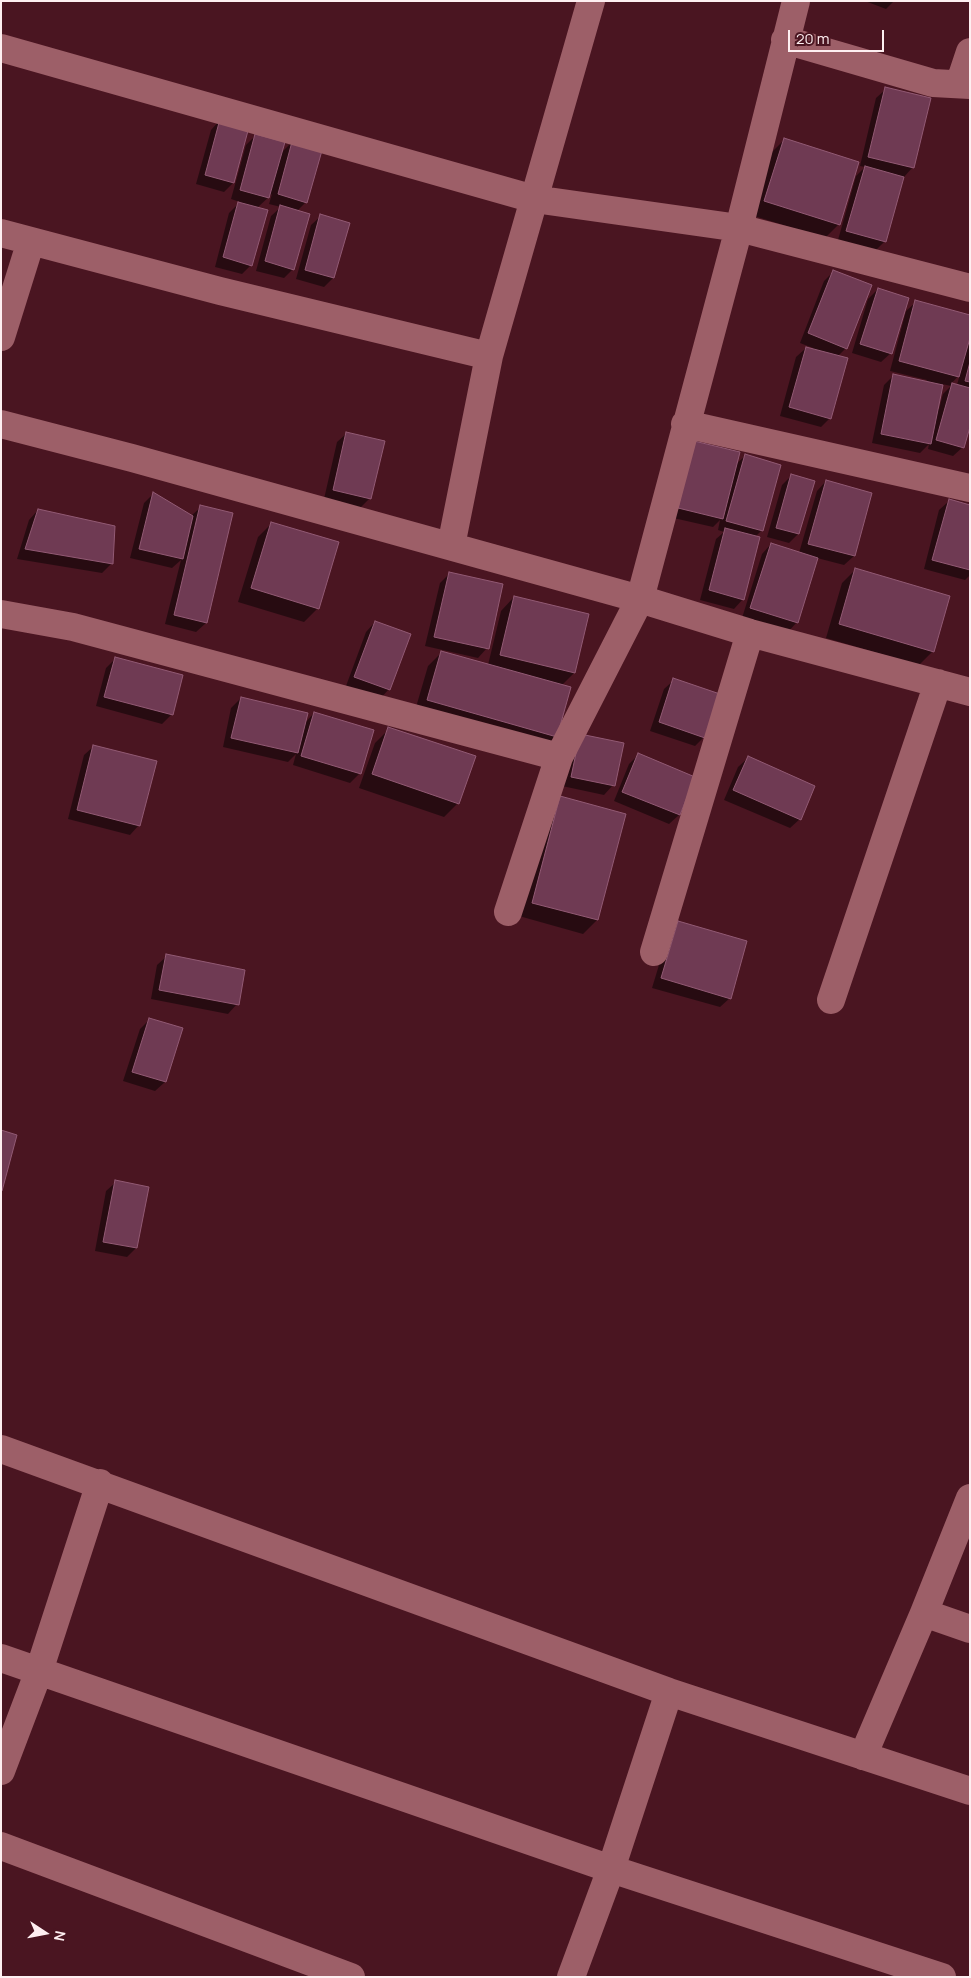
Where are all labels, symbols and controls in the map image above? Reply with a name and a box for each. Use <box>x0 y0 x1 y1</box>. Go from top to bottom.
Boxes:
scale bar <box>791 20 887 52</box>
text: 20 m <box>796 28 829 49</box>
north arrow <box>20 1908 70 1958</box>
text: N <box>50 1929 71 1943</box>

